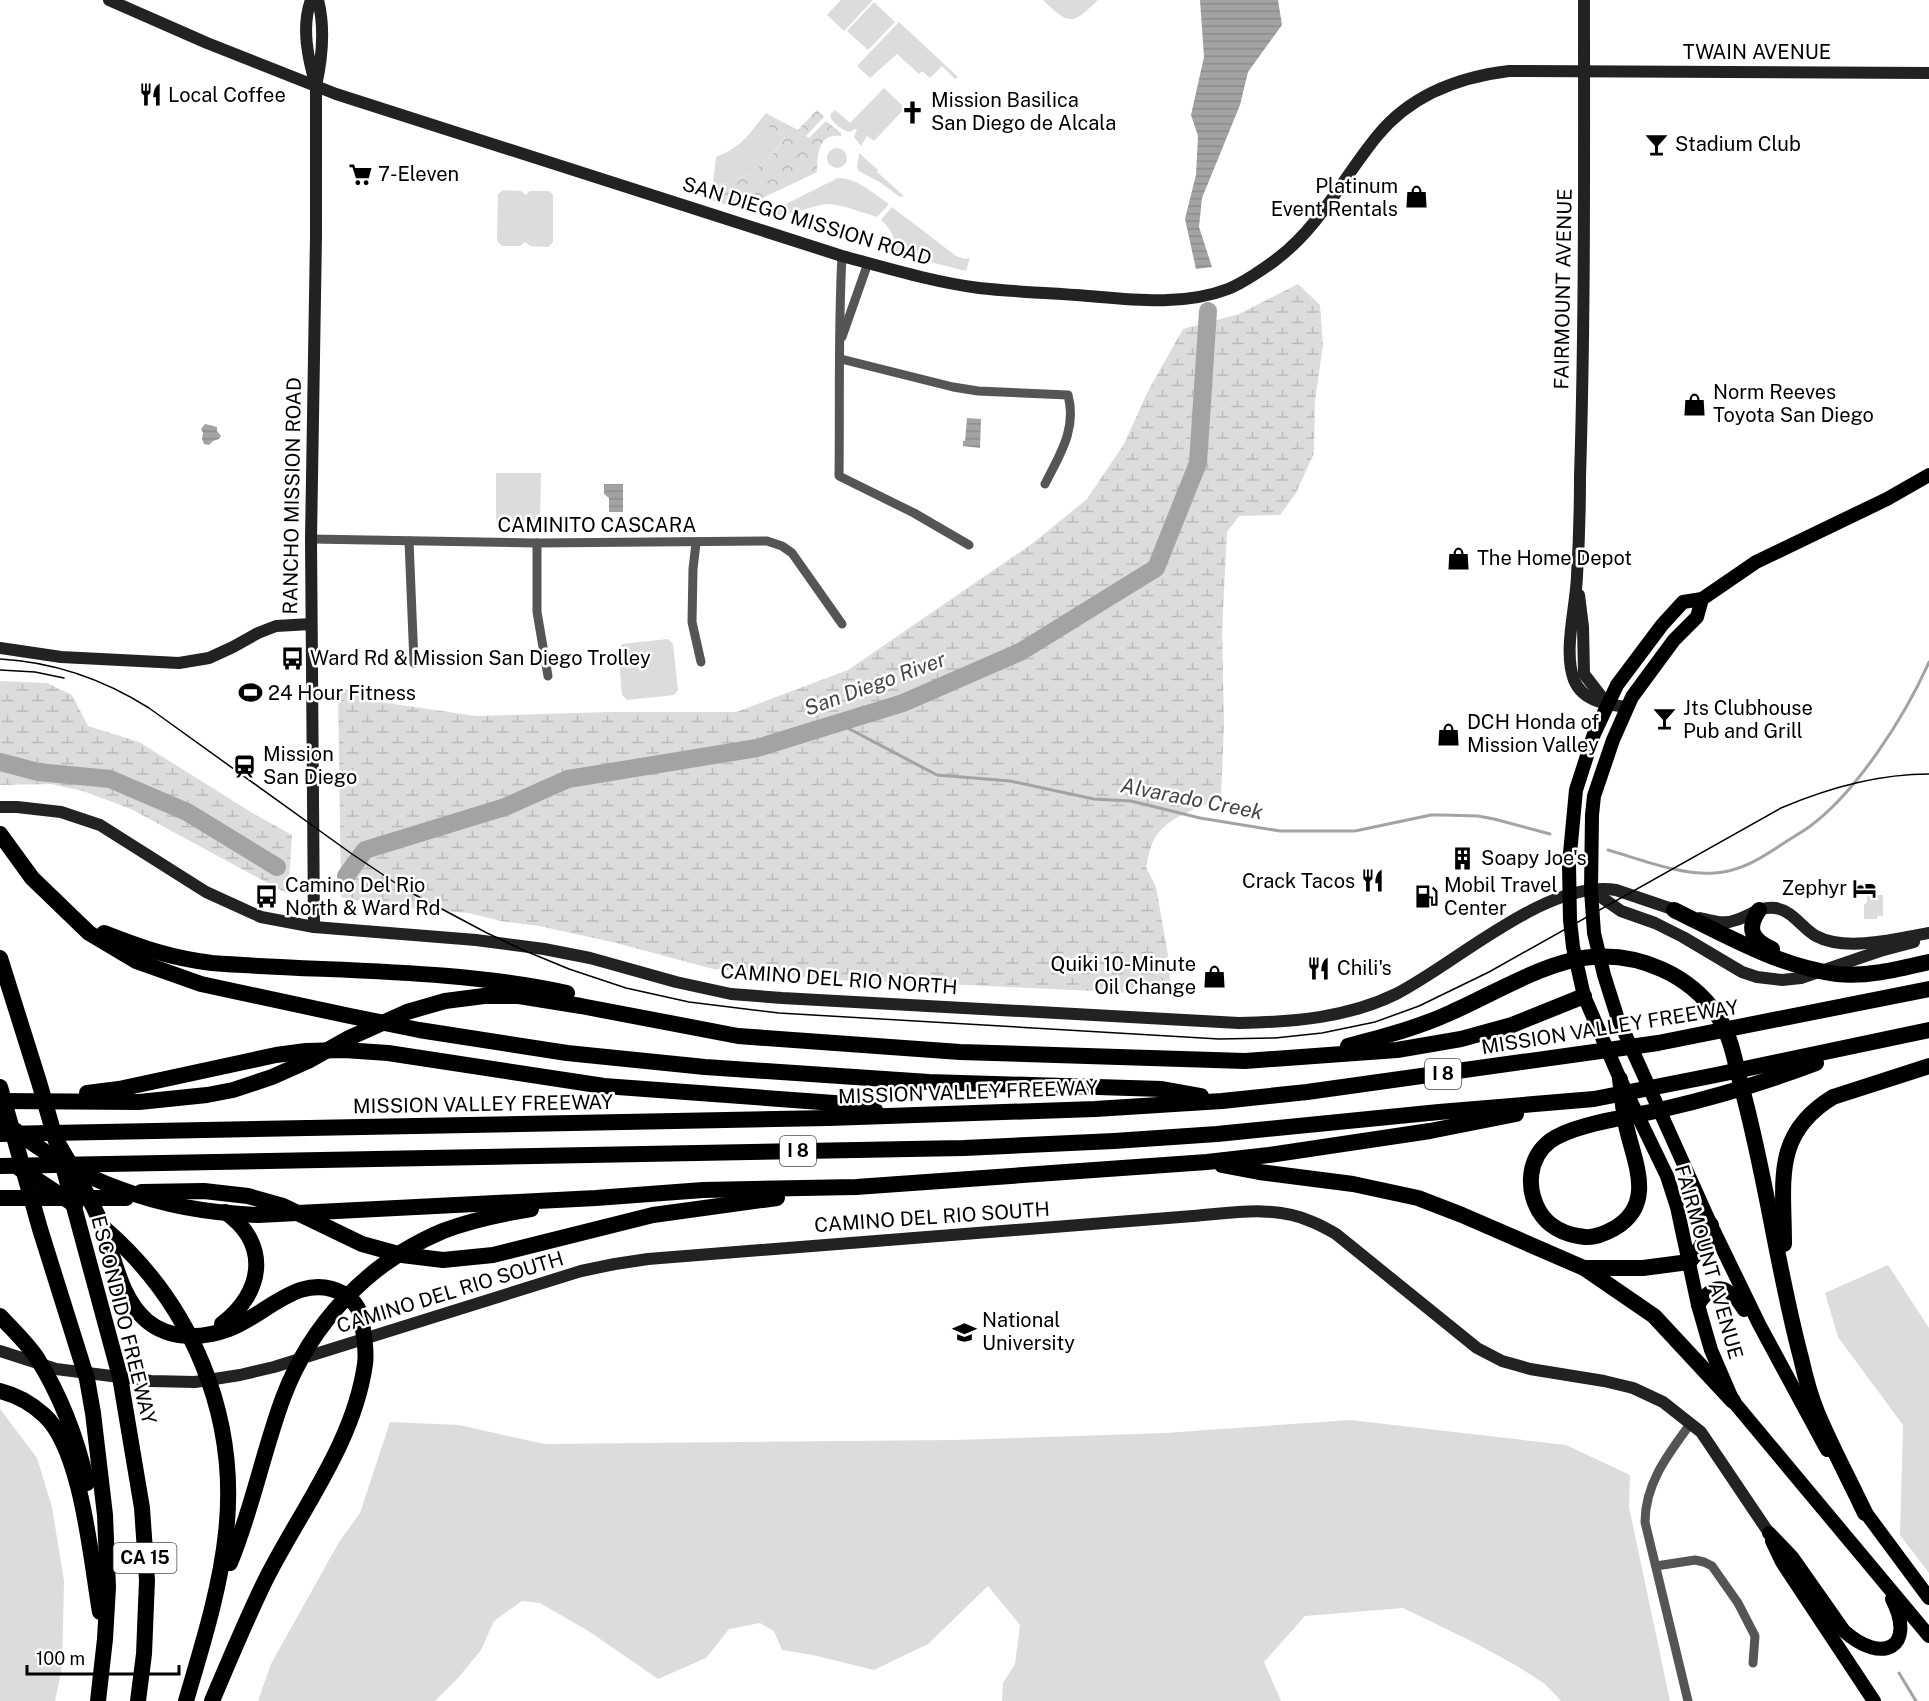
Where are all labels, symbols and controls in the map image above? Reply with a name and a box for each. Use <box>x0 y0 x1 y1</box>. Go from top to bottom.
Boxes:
street label: TWAIN AVENUE <box>1683 40 1831 64</box>
restaurant icon: Local Coffee <box>137 82 163 108</box>
place label: Local Coffee <box>168 83 286 107</box>
place label: Mission Basilica San Diego de Alcala <box>931 88 1116 135</box>
church icon: Mission Basilica San Diego de Alcala <box>900 99 926 125</box>
bar icon: Stadium Club <box>1644 131 1670 157</box>
place label: Stadium Club <box>1675 132 1801 156</box>
supermarket icon: 7-Eleven <box>347 161 373 187</box>
place label: 7-Eleven <box>378 162 459 186</box>
street label: SAN DIEGO MISSION ROAD <box>680 172 934 270</box>
place label: Platinum Event Rentals <box>1271 174 1398 221</box>
shop icon: Platinum Event Rentals <box>1403 184 1429 210</box>
street label: FAIRMOUNT AVENUE <box>1549 188 1577 390</box>
street label: RANCHO MISSION ROAD <box>278 377 306 615</box>
place label: Norm Reeves Toyota San Diego <box>1713 380 1874 427</box>
shop icon: Norm Reeves Toyota San Diego <box>1682 391 1708 417</box>
street label: CAMINITO CASCARA <box>497 513 697 537</box>
shop icon: The Home Depot <box>1446 545 1472 571</box>
place label: The Home Depot <box>1477 546 1632 570</box>
bus stop icon: Ward Rd & Mission San Diego Trolley <box>279 645 305 671</box>
place label: Ward Rd & Mission San Diego Trolley <box>310 646 651 670</box>
water label: San Diego River <box>801 646 950 721</box>
sports icon: 24 Hour Fitness <box>237 680 263 706</box>
place label: 24 Hour Fitness <box>268 681 416 705</box>
place label: Jts Clubhouse Pub and Grill <box>1683 696 1813 743</box>
bar icon: Jts Clubhouse Pub and Grill <box>1652 706 1678 732</box>
place label: DCH Honda of Mission Valley <box>1467 710 1599 757</box>
shop icon: DCH Honda of Mission Valley <box>1436 721 1462 747</box>
place label: Mission San Diego <box>263 742 357 789</box>
station icon: Mission San Diego <box>232 753 258 779</box>
water label: Alvarado Creek <box>1119 772 1266 825</box>
building icon: Soapy Joe's <box>1450 845 1476 871</box>
place label: Soapy Joe's <box>1481 846 1587 870</box>
restaurant icon: Crack Tacos <box>1360 868 1386 894</box>
place label: Crack Tacos <box>1242 869 1355 893</box>
place label: Camino Del Rio North & Ward Rd <box>285 873 440 920</box>
place label: Mobil Travel Center <box>1444 873 1558 920</box>
hotel icon: Zephyr <box>1852 875 1878 901</box>
place label: Zephyr <box>1782 876 1847 900</box>
bus stop icon: Camino Del Rio North & Ward Rd <box>254 883 280 909</box>
fuel station icon: Mobil Travel Center <box>1413 883 1439 909</box>
place label: Quiki 10-Minute Oil Change <box>1050 952 1196 999</box>
restaurant icon: Chili's <box>1306 955 1332 981</box>
place label: Chili's <box>1337 956 1392 980</box>
street label: CAMINO DEL RIO NORTH <box>720 959 958 999</box>
shop icon: Quiki 10-Minute Oil Change <box>1201 963 1227 989</box>
street label: MISSION VALLEY FREEWAY <box>1480 995 1740 1059</box>
road number: I 8 <box>1425 1059 1461 1089</box>
street label: MISSION VALLEY FREEWAY <box>838 1075 1098 1109</box>
street label: MISSION VALLEY FREEWAY <box>353 1090 613 1118</box>
road number: I 8 <box>780 1136 816 1166</box>
street label: FAIRMOUNT AVENUE <box>1670 1162 1748 1362</box>
street label: CAMINO DEL RIO SOUTH <box>813 1197 1051 1237</box>
street label: ESCONDIDO FREEWAY <box>86 1213 162 1427</box>
street label: CAMINO DEL RIO SOUTH <box>334 1246 566 1338</box>
place label: National University <box>982 1308 1075 1355</box>
school or university icon: National University <box>951 1319 977 1345</box>
road number: CA 15 <box>114 1543 176 1573</box>
scale bar <box>27 1638 178 1676</box>
text: 100 m <box>36 1648 85 1669</box>

